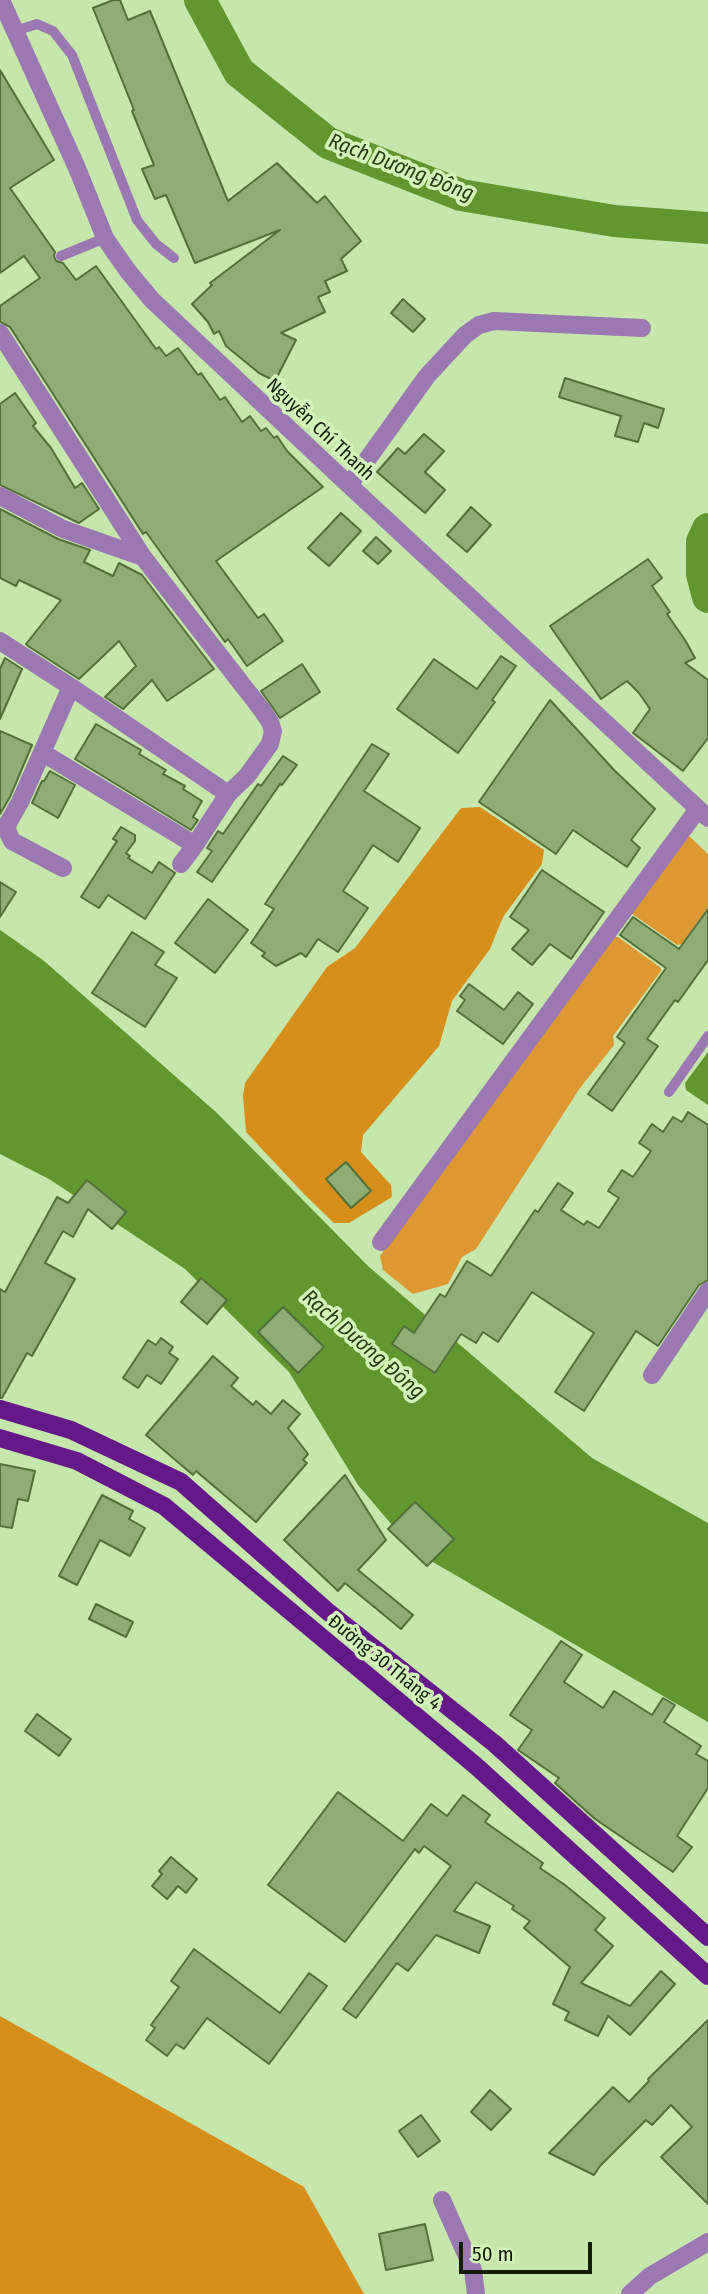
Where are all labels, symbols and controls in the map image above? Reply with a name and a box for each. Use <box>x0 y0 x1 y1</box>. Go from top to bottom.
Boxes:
water label: Rạch Dương Đông <box>325 129 477 207</box>
street label: Nguyễn Chí Thanh <box>261 374 379 486</box>
water label: Rạch Dương Đông <box>297 1285 429 1405</box>
street label: Đường 30 Tháng 4 <box>323 1610 445 1716</box>
scale bar <box>463 2228 596 2272</box>
text: 50 m <box>472 2241 514 2267</box>

